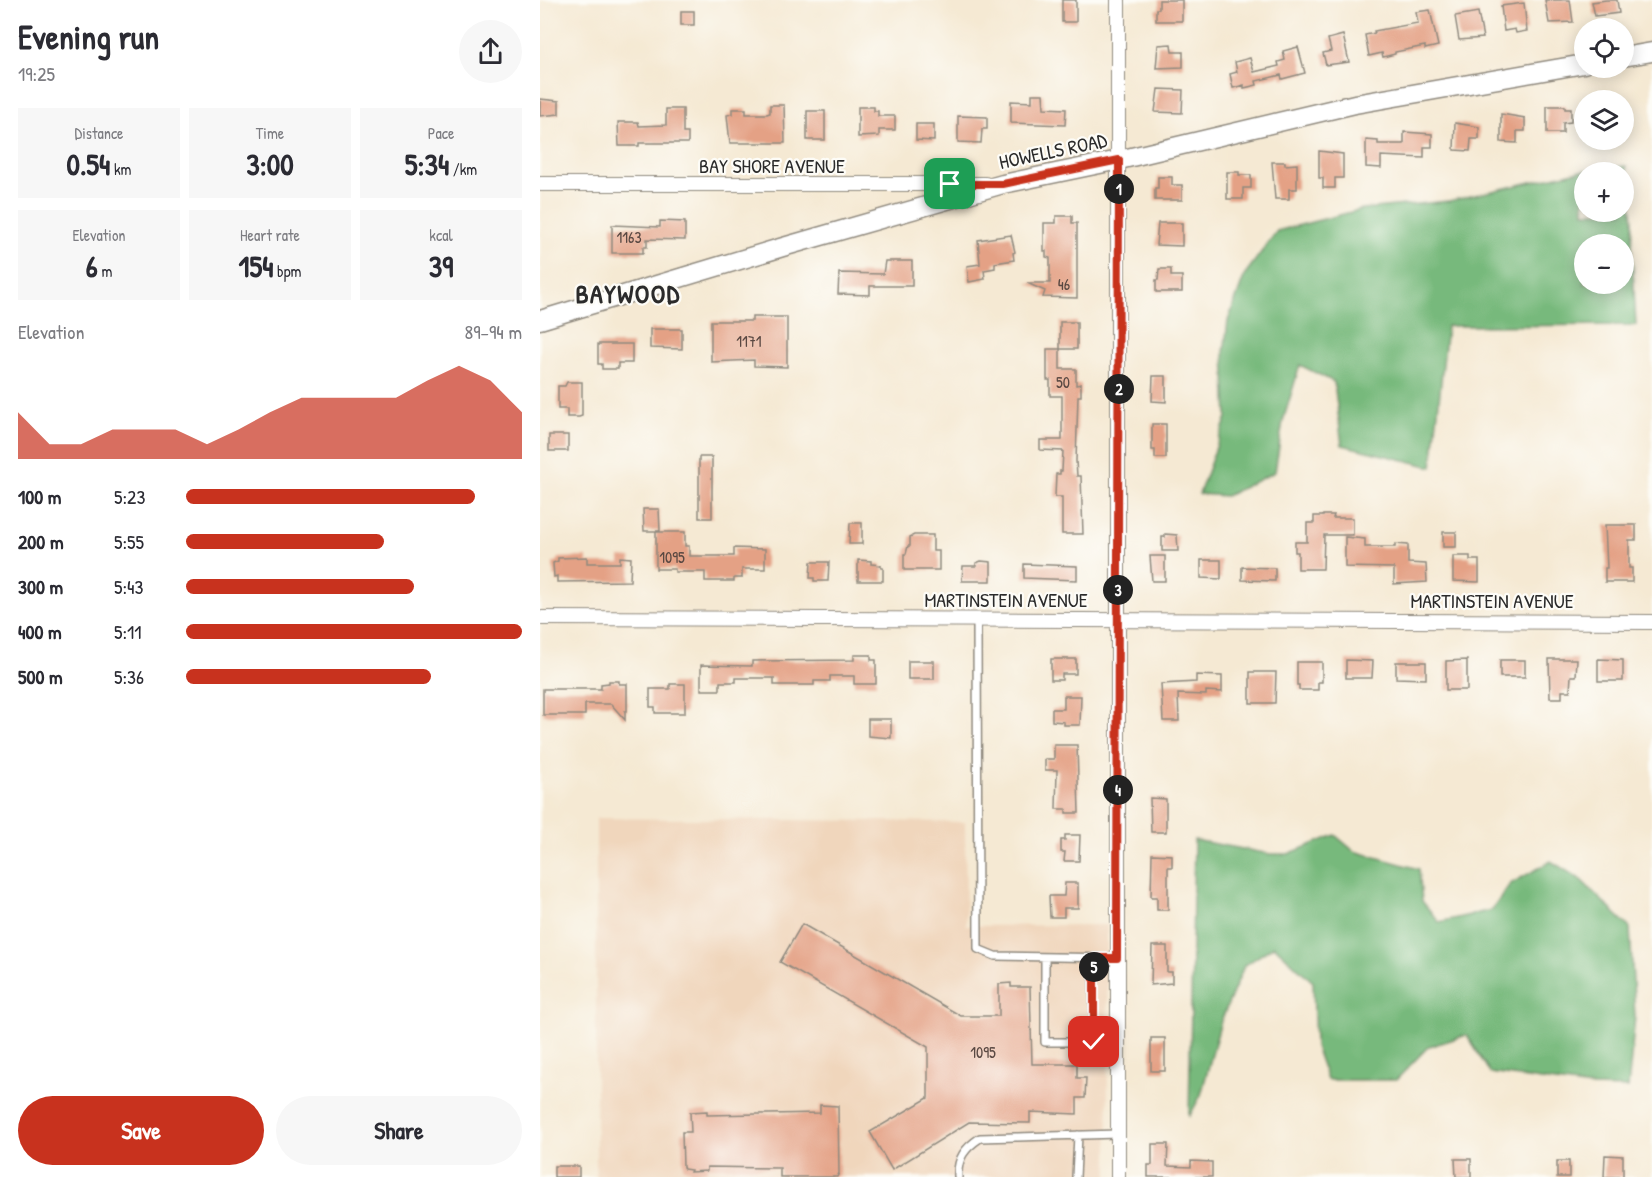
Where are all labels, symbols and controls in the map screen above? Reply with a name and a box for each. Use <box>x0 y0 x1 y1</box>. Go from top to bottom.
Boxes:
text: Evening run <box>18 15 159 59</box>
map controls <box>1574 18 1634 294</box>
button: locate <box>1574 18 1634 78</box>
button: share <box>459 20 522 83</box>
text: 19:25 <box>18 60 55 87</box>
button: layers <box>1574 90 1634 150</box>
text: Distance <box>75 122 123 144</box>
text: Time <box>256 122 284 144</box>
text: Pace <box>428 122 454 144</box>
street label: HOWELLS ROAD <box>996 126 1110 175</box>
text: 0.54 <box>66 144 110 184</box>
text: 3:00 <box>246 144 294 184</box>
text: 5:34 <box>405 144 449 184</box>
street label: BAY SHORE AVENUE <box>699 152 845 179</box>
text: km <box>110 158 132 180</box>
text: /km <box>449 158 477 180</box>
pin <box>924 158 975 209</box>
button: + <box>1574 162 1634 222</box>
icon: arrive <box>933 167 966 200</box>
pin: 1 <box>1104 174 1134 204</box>
text: 1 <box>1116 178 1122 200</box>
text: Elevation <box>72 224 126 246</box>
text: Heart rate <box>240 224 300 246</box>
text: kcal <box>429 224 453 246</box>
house number: 1163 <box>616 226 642 248</box>
button: − <box>1574 234 1634 294</box>
text: 6 <box>86 246 98 286</box>
text: 154 <box>239 246 273 286</box>
text: 39 <box>429 246 453 286</box>
text: m <box>98 260 112 282</box>
text: bpm <box>273 260 301 282</box>
house number: 46 <box>1058 273 1070 295</box>
district label: BAYWOOD <box>575 276 681 311</box>
text: Elevation <box>18 318 84 345</box>
text: 89–94 m <box>465 318 522 345</box>
house number: 1171 <box>736 330 762 352</box>
house number: 50 <box>1056 371 1070 393</box>
pin: 2 <box>1104 374 1134 404</box>
text: 2 <box>1115 378 1123 400</box>
text: 100 m <box>18 483 61 510</box>
text: 5:23 <box>114 483 145 510</box>
text: 200 m <box>18 528 63 555</box>
text: 5:55 <box>114 528 144 555</box>
house number: 1095 <box>659 546 685 568</box>
text: 300 m <box>18 573 63 600</box>
text: 5:43 <box>114 573 144 600</box>
pin: 3 <box>1103 575 1133 605</box>
text: 3 <box>1114 579 1122 601</box>
street label: MARTINSTEIN AVENUE <box>924 586 1088 613</box>
street label: MARTINSTEIN AVENUE <box>1410 587 1574 614</box>
text: 400 m <box>18 618 62 645</box>
text: 5:11 <box>114 618 142 645</box>
text: 500 m <box>18 663 63 690</box>
text: 5:36 <box>114 663 144 690</box>
pin: 4 <box>1103 775 1133 805</box>
text: 4 <box>1115 779 1121 801</box>
pin: 5 <box>1079 952 1109 982</box>
text: 5 <box>1091 956 1097 978</box>
pin <box>1068 1016 1119 1067</box>
icon: check <box>1077 1025 1110 1058</box>
house number: 1095 <box>970 1041 996 1063</box>
button: Save <box>18 1096 264 1165</box>
button: Share <box>276 1096 522 1165</box>

